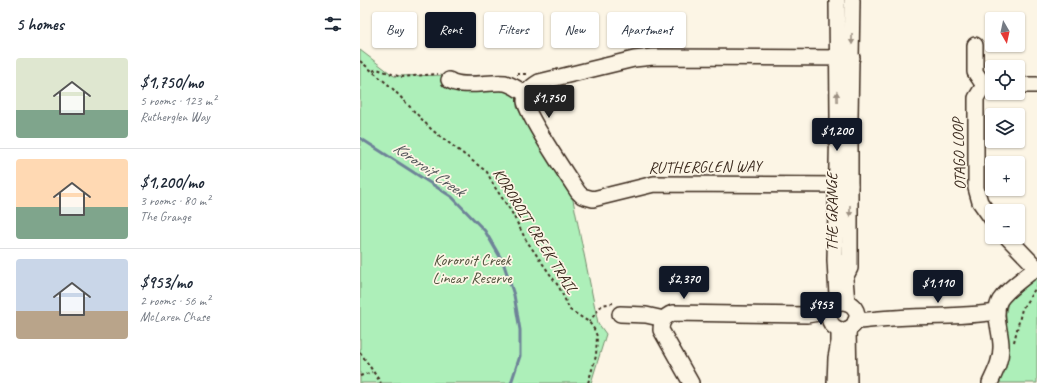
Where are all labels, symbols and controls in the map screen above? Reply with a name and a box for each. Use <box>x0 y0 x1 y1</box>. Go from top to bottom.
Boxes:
chip: Buy <box>372 12 417 48</box>
chip: Rent <box>425 12 476 48</box>
chip: Filters <box>484 12 543 48</box>
chip: New <box>551 12 599 48</box>
chip: Apartment <box>607 12 686 48</box>
north arrow <box>985 12 1025 52</box>
map controls <box>985 12 1025 244</box>
icon: filters <box>322 13 344 35</box>
text: 5 homes <box>16 14 64 35</box>
one-way arrow <box>849 33 855 46</box>
button: locate <box>985 60 1025 100</box>
text: $1,750/mo <box>140 72 203 93</box>
icon: home <box>48 74 96 122</box>
pin: $1,750 <box>516 85 582 119</box>
text: $1,750 <box>533 90 565 106</box>
one-way arrow <box>834 90 840 103</box>
text: 5 rooms · 123 m² <box>140 93 216 109</box>
button: layers <box>985 108 1025 148</box>
text: Rutherglen Way <box>140 109 210 125</box>
street label: OTAGO LOOP <box>948 115 970 190</box>
pin: $1,200 <box>804 118 870 152</box>
text: $1,200 <box>821 123 853 139</box>
water label: Kororoit Creek <box>389 137 471 203</box>
street label: RUTHERGLEN WAY <box>648 156 764 178</box>
button: + <box>985 156 1025 196</box>
street label: KOROROIT CREEK TRAIL <box>488 164 582 299</box>
street label: THE GRANGE <box>822 170 842 251</box>
text: $1,200/mo <box>140 172 203 193</box>
icon: home <box>48 175 96 223</box>
text: 3 rooms · 80 m² <box>140 193 210 209</box>
button: − <box>985 204 1025 244</box>
one-way arrow <box>847 205 853 218</box>
text: The Grange <box>140 209 191 225</box>
park label: Kororoit Creek Linear Reserve <box>432 250 513 288</box>
pin: $2,370 <box>651 266 717 300</box>
pin: $1,110 <box>905 270 971 304</box>
text: $2,370 <box>668 271 700 287</box>
text: $953/mo <box>140 272 192 293</box>
icon: home <box>48 275 96 323</box>
text: $1,110 <box>922 275 954 291</box>
pin: $953 <box>797 292 845 326</box>
text: 2 rooms · 56 m² <box>140 293 210 309</box>
text: $953 <box>809 297 833 313</box>
text: McLaren Chase <box>140 309 209 325</box>

